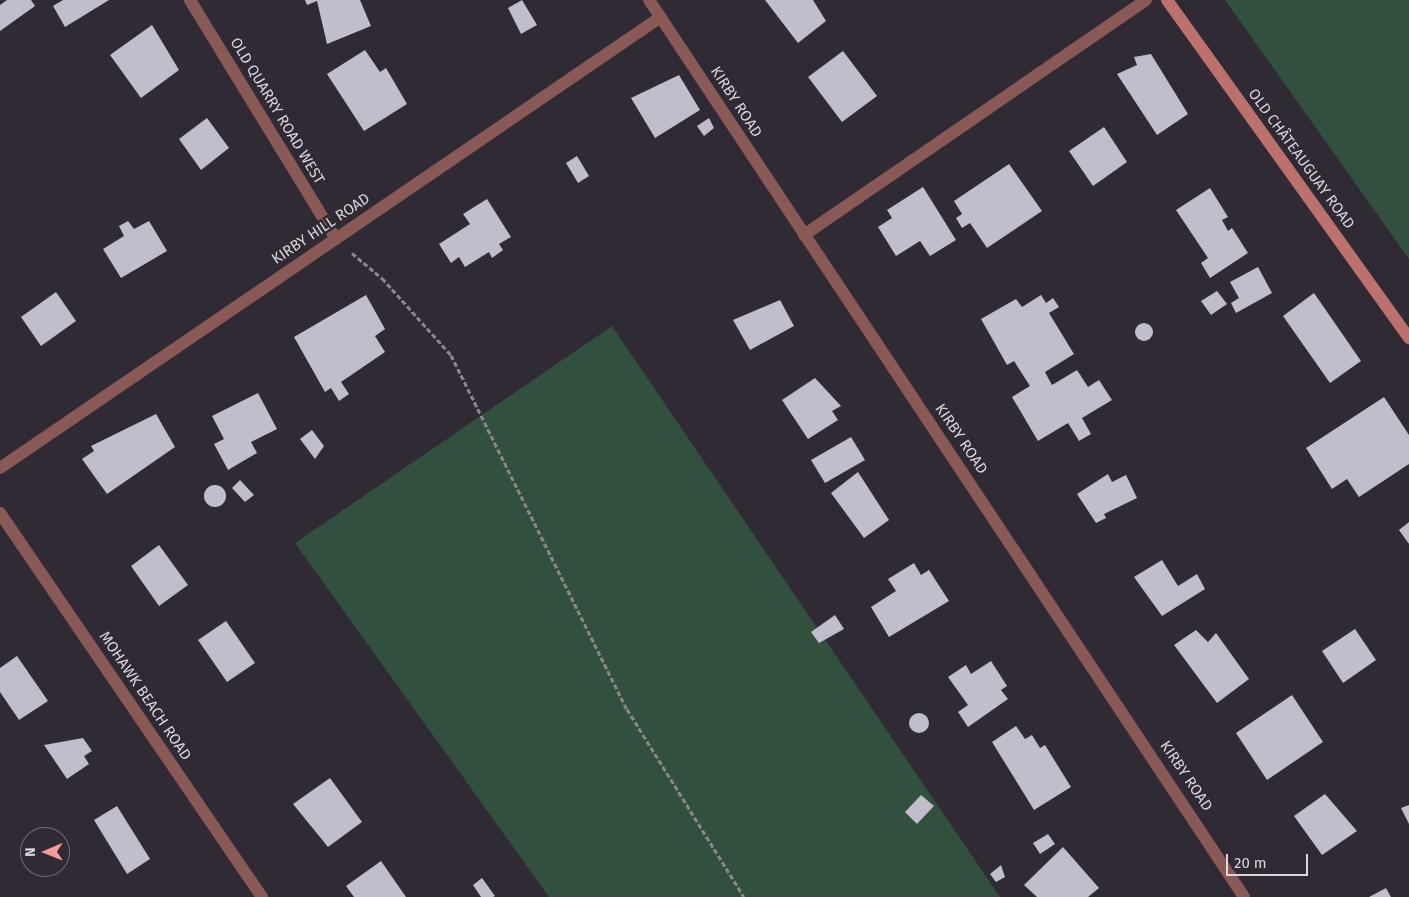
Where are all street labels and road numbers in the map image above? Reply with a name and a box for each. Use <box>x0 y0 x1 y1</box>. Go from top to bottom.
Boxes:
street label: OLD QUARRY ROAD WEST <box>226 35 328 187</box>
street label: KIRBY ROAD <box>706 63 766 141</box>
street label: OLD CHÂTEAUGUAY ROAD <box>1244 85 1358 233</box>
street label: KIRBY HILL ROAD <box>269 190 373 268</box>
street label: KIRBY ROAD <box>931 400 991 478</box>
street label: MOHAWK BEACH ROAD <box>95 628 195 764</box>
street label: KIRBY ROAD <box>1156 737 1216 815</box>

